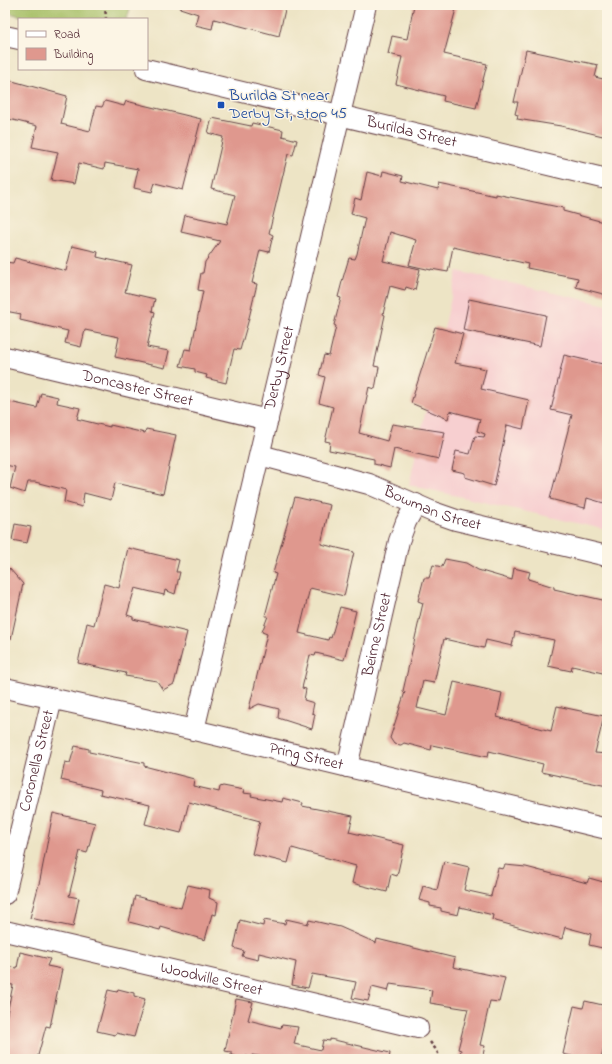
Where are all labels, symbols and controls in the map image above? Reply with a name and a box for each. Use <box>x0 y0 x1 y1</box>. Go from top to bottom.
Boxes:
legend <box>18 18 148 70</box>
text: Road <box>54 26 80 44</box>
text: Building <box>53 46 93 65</box>
place label: Burilda St near Derby St, stop 45 <box>228 84 347 126</box>
marker: Burilda St near Derby St, stop 45 <box>216 100 226 110</box>
street label: Burilda Street <box>363 110 460 155</box>
street label: Derby Street <box>258 323 302 413</box>
street label: Doncaster Street <box>78 364 196 414</box>
street label: Bowman Street <box>379 479 484 538</box>
street label: Beirne Street <box>356 590 399 680</box>
street label: Coronella Street <box>13 707 61 814</box>
street label: Pring Street <box>267 736 346 778</box>
street label: Woodville Street <box>158 956 265 1003</box>

